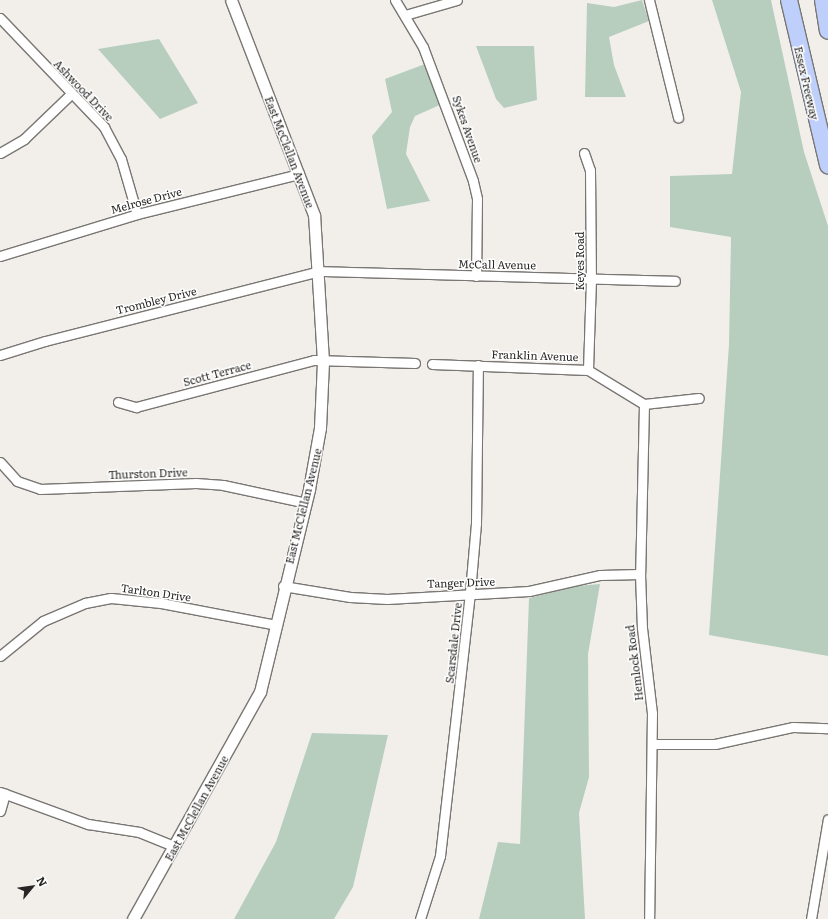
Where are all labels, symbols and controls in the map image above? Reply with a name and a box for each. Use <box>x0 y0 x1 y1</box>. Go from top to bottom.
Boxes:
street label: Essex Freeway <box>792 45 822 121</box>
street label: Ashwood Drive <box>51 57 117 123</box>
street label: East McClellan Avenue <box>263 94 317 210</box>
street label: Sykes Avenue <box>450 94 486 164</box>
street label: Melrose Drive <box>109 184 183 216</box>
street label: Keyes Road <box>572 231 586 291</box>
street label: McCall Avenue <box>458 257 536 271</box>
street label: Trombley Drive <box>114 284 198 316</box>
street label: Franklin Avenue <box>491 347 579 363</box>
street label: Scott Terrace <box>182 358 252 388</box>
street label: East McClellan Avenue <box>282 447 324 565</box>
street label: Thurston Drive <box>108 465 188 481</box>
street label: Tanger Drive <box>427 574 495 590</box>
street label: Tarlton Drive <box>120 581 192 603</box>
street label: Scarsdale Drive <box>442 602 464 684</box>
street label: Hemlock Road <box>623 624 645 702</box>
street label: East McClellan Avenue <box>161 753 231 863</box>
north arrow <box>12 867 52 907</box>
text: N <box>33 873 52 889</box>

